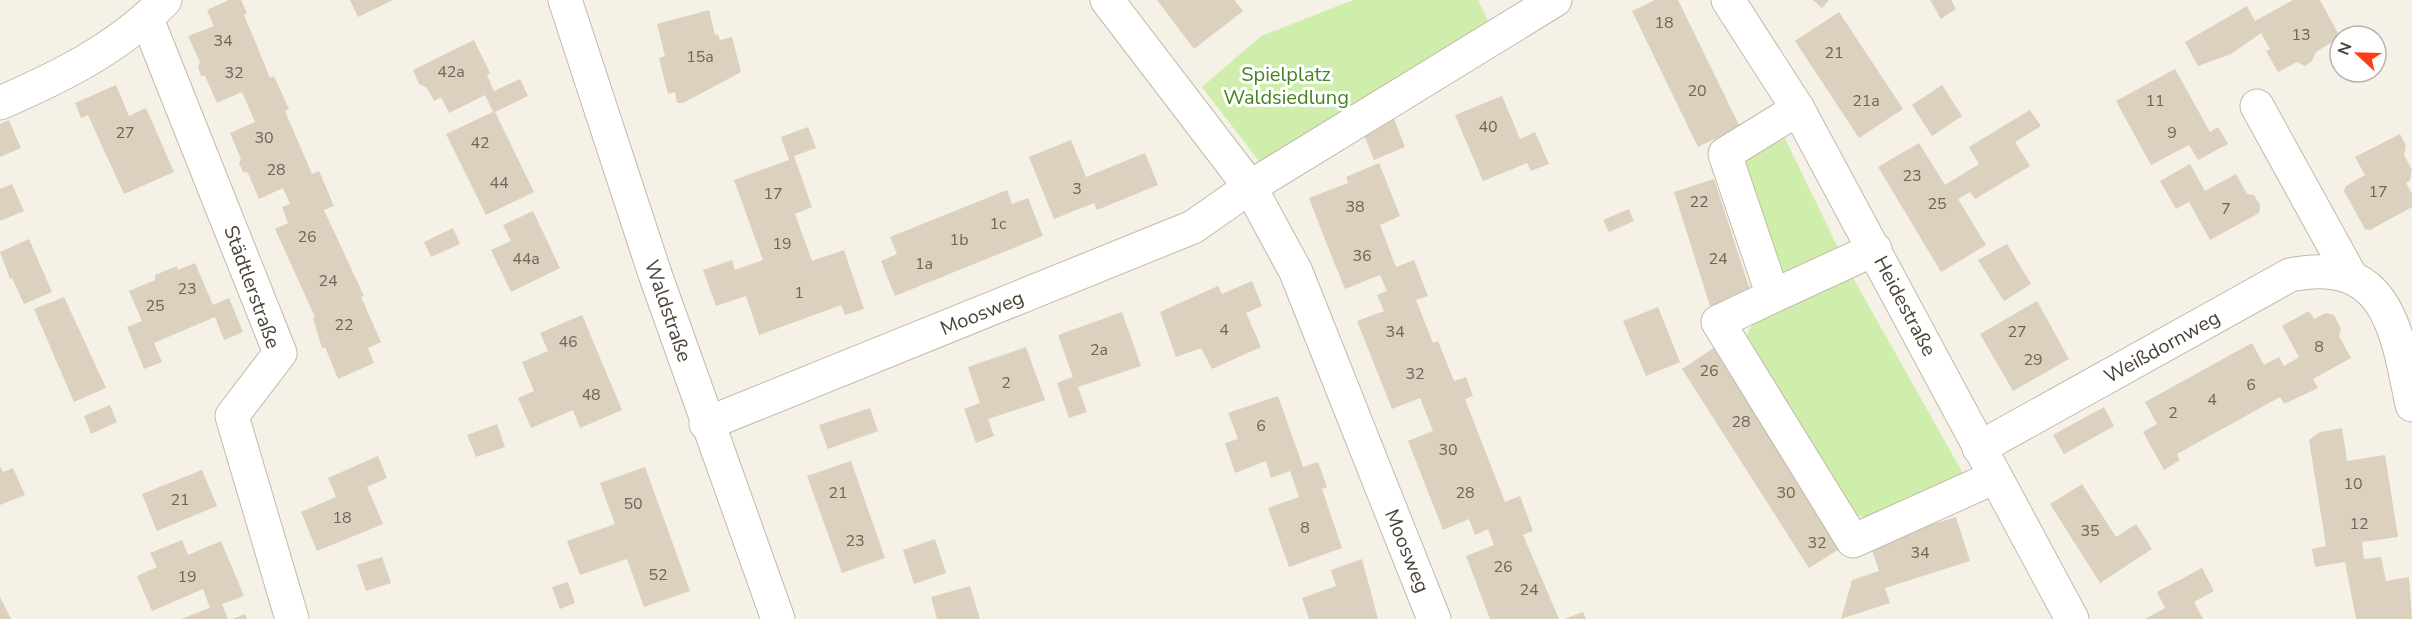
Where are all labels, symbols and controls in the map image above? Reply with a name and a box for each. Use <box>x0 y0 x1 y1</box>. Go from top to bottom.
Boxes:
house number: 18 <box>1654 12 1674 34</box>
house number: 13 <box>2291 24 2311 46</box>
north arrow <box>2328 24 2388 84</box>
house number: 34 <box>213 30 233 52</box>
text: N <box>2333 39 2357 58</box>
house number: 21 <box>1824 42 1844 64</box>
house number: 15a <box>686 46 714 68</box>
house number: 42a <box>437 61 465 83</box>
park label: Spielplatz Waldsiedlung <box>1223 61 1349 111</box>
house number: 32 <box>224 62 244 84</box>
house number: 20 <box>1687 80 1707 102</box>
house number: 21a <box>1852 90 1880 112</box>
house number: 11 <box>2145 90 2165 112</box>
house number: 40 <box>1478 116 1498 138</box>
house number: 27 <box>115 122 135 144</box>
house number: 9 <box>2167 122 2177 144</box>
house number: 30 <box>254 127 274 149</box>
house number: 42 <box>470 132 490 154</box>
house number: 28 <box>266 159 286 181</box>
house number: 23 <box>1902 165 1922 187</box>
house number: 44 <box>489 172 509 194</box>
house number: 3 <box>1072 178 1082 200</box>
house number: 17 <box>2368 181 2388 203</box>
house number: 17 <box>763 183 783 205</box>
house number: 22 <box>1689 191 1709 213</box>
house number: 25 <box>1927 193 1947 215</box>
house number: 38 <box>1345 196 1365 218</box>
house number: 7 <box>2221 198 2231 220</box>
house number: 1c <box>989 213 1007 235</box>
street label: Städtlerstraße <box>217 222 287 352</box>
house number: 26 <box>297 226 317 248</box>
house number: 1b <box>950 229 968 251</box>
house number: 19 <box>772 233 792 255</box>
house number: 36 <box>1352 245 1372 267</box>
house number: 44a <box>512 248 540 270</box>
house number: 24 <box>1708 248 1728 270</box>
street label: Heidestraße <box>1867 251 1943 361</box>
house number: 1a <box>915 253 933 275</box>
street label: Waldstraße <box>638 256 698 366</box>
house number: 24 <box>318 270 338 292</box>
house number: 23 <box>177 278 197 300</box>
house number: 1 <box>794 282 804 304</box>
street label: Moosweg <box>936 284 1028 342</box>
house number: 25 <box>145 295 165 317</box>
street label: Weißdornweg <box>2099 304 2225 390</box>
house number: 22 <box>334 314 354 336</box>
house number: 4 <box>1219 319 1229 341</box>
house number: 34 <box>1385 321 1405 343</box>
house number: 27 <box>2007 321 2027 343</box>
house number: 46 <box>558 331 578 353</box>
house number: 8 <box>2314 336 2324 358</box>
house number: 2a <box>1090 339 1108 361</box>
house number: 29 <box>2023 349 2043 371</box>
house number: 26 <box>1699 360 1719 382</box>
house number: 32 <box>1405 363 1425 385</box>
house number: 2 <box>1001 372 1011 394</box>
house number: 6 <box>2246 374 2256 396</box>
house number: 48 <box>581 384 601 406</box>
house number: 4 <box>2207 389 2217 411</box>
house number: 2 <box>2168 402 2178 424</box>
house number: 28 <box>1731 411 1751 433</box>
house number: 6 <box>1256 415 1266 437</box>
house number: 30 <box>1438 439 1458 461</box>
house number: 10 <box>2343 473 2363 495</box>
house number: 21 <box>828 482 848 504</box>
house number: 28 <box>1455 482 1475 504</box>
house number: 30 <box>1776 482 1796 504</box>
house number: 21 <box>170 489 190 511</box>
house number: 50 <box>623 493 643 515</box>
street label: Moosweg <box>1378 505 1436 597</box>
house number: 18 <box>332 507 352 529</box>
house number: 12 <box>2349 513 2369 535</box>
house number: 8 <box>1300 517 1310 539</box>
house number: 35 <box>2080 520 2100 542</box>
house number: 23 <box>845 530 865 552</box>
house number: 32 <box>1807 532 1827 554</box>
house number: 34 <box>1910 542 1930 564</box>
house number: 26 <box>1493 556 1513 578</box>
house number: 52 <box>648 564 668 586</box>
house number: 19 <box>177 566 197 588</box>
house number: 24 <box>1519 579 1539 601</box>

